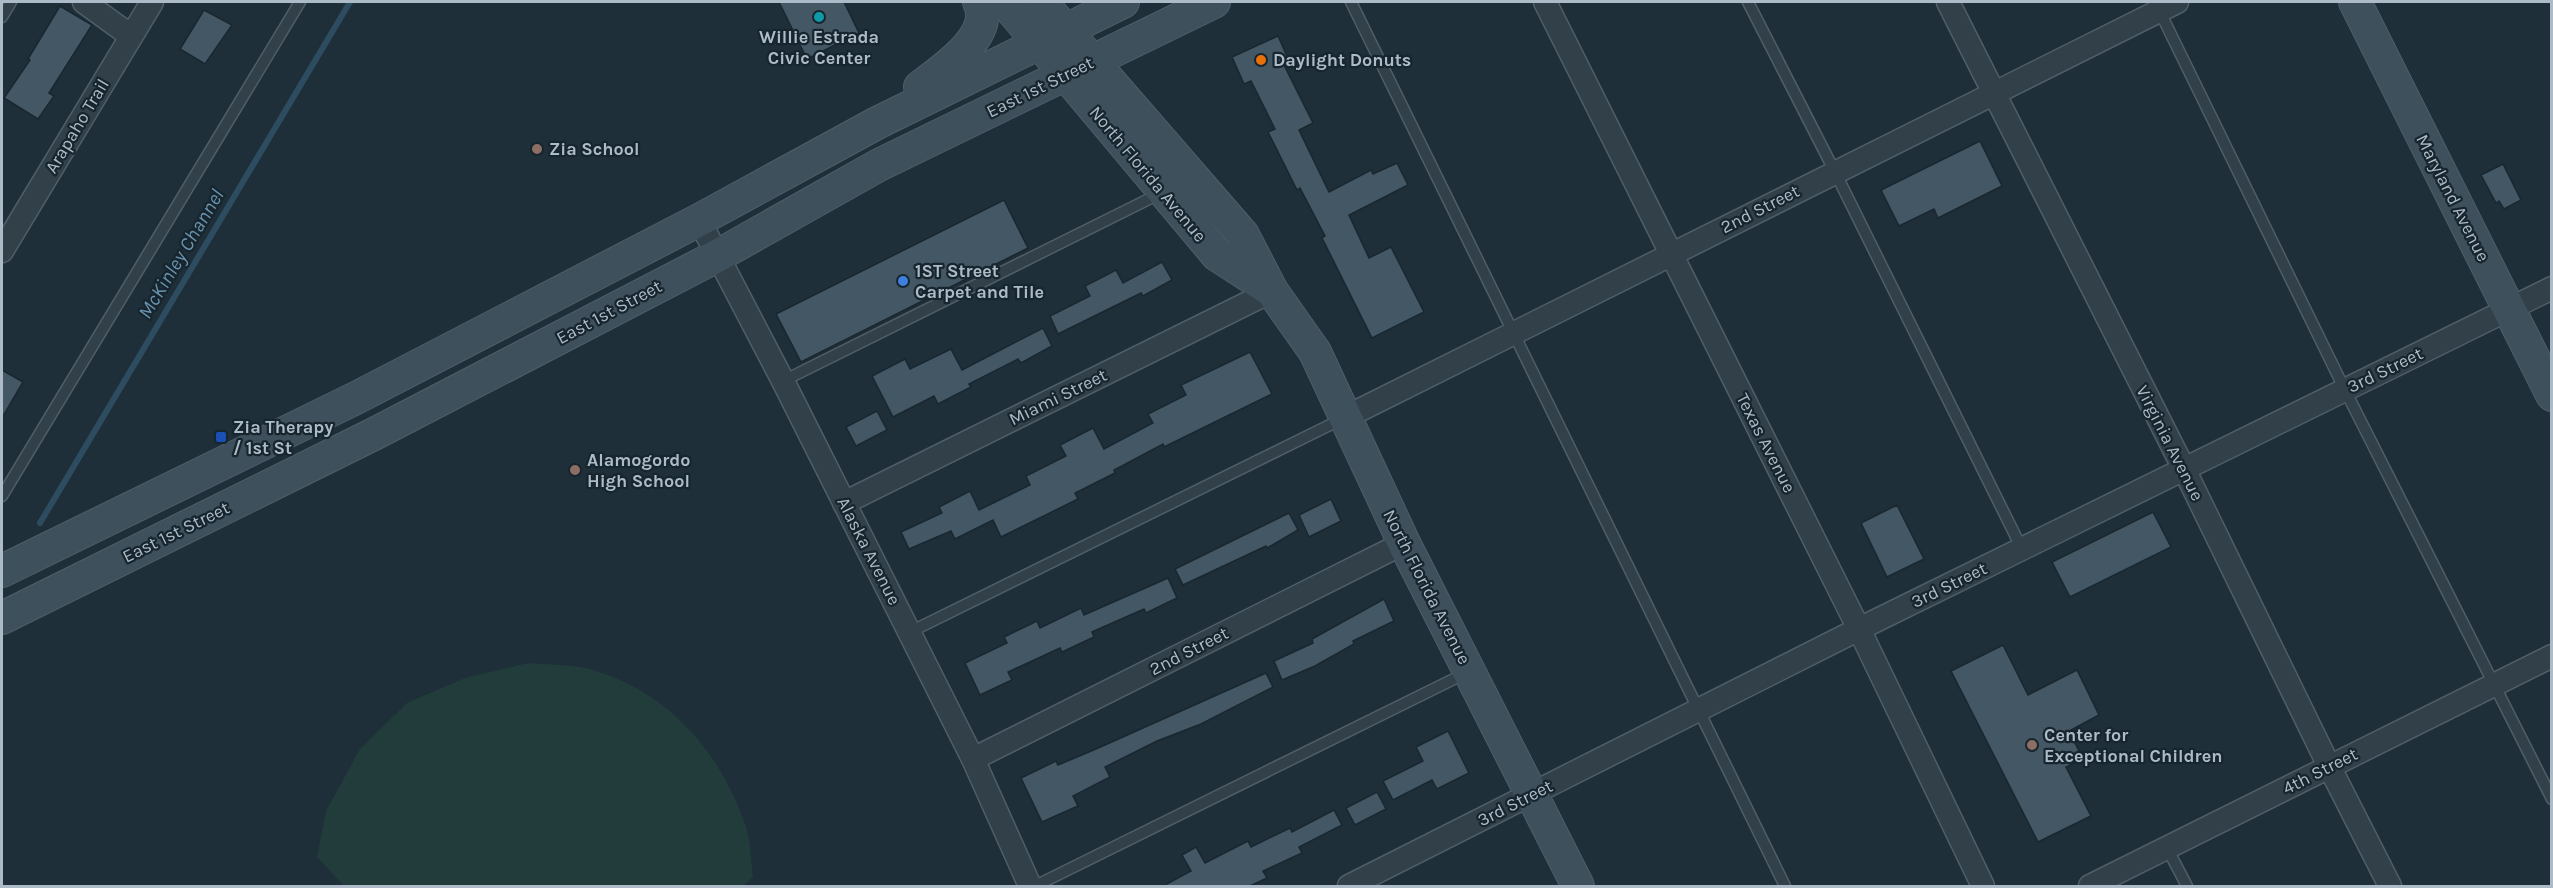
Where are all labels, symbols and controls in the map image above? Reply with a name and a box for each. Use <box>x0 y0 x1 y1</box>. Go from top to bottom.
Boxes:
marker: Willie Estrada Civic Center <box>812 10 826 24</box>
place label: Willie Estrada Civic Center <box>759 26 879 69</box>
place label: Daylight Donuts <box>1273 49 1411 71</box>
street label: East 1st Street <box>983 52 1097 122</box>
marker: Daylight Donuts <box>1254 53 1268 67</box>
street label: Arapaho Trail <box>40 75 114 177</box>
street label: North Florida Avenue <box>1085 101 1211 247</box>
street label: Maryland Avenue <box>2411 131 2495 265</box>
place label: Zia School <box>549 138 639 160</box>
marker: Zia School <box>530 142 544 156</box>
street label: 2nd Street <box>1717 180 1803 238</box>
water label: McKinley Channel <box>133 185 229 323</box>
place label: 1ST Street Carpet and Tile <box>915 260 1044 303</box>
marker: 1ST Street Carpet and Tile <box>896 274 910 288</box>
street label: East 1st Street <box>552 275 666 349</box>
street label: 3rd Street <box>2344 342 2427 398</box>
street label: Miami Street <box>1005 364 1111 430</box>
street label: Virginia Avenue <box>2131 381 2209 505</box>
street label: Texas Avenue <box>1731 389 1801 497</box>
place label: Zia Therapy / 1st St <box>233 416 333 459</box>
marker: Zia Therapy / 1st St <box>214 430 228 444</box>
place label: Alamogordo High School <box>587 449 691 492</box>
marker: Alamogordo High School <box>568 463 582 477</box>
street label: Alaska Avenue <box>832 493 906 609</box>
street label: East 1st Street <box>119 497 233 567</box>
street label: North Florida Avenue <box>1378 506 1476 668</box>
street label: 3rd Street <box>1908 557 1991 613</box>
street label: 2nd Street <box>1146 622 1232 680</box>
place label: Center for Exceptional Children <box>2044 724 2222 767</box>
marker: Center for Exceptional Children <box>2025 738 2039 752</box>
street label: 4th Street <box>2279 743 2361 799</box>
street label: 3rd Street <box>1474 775 1556 831</box>

